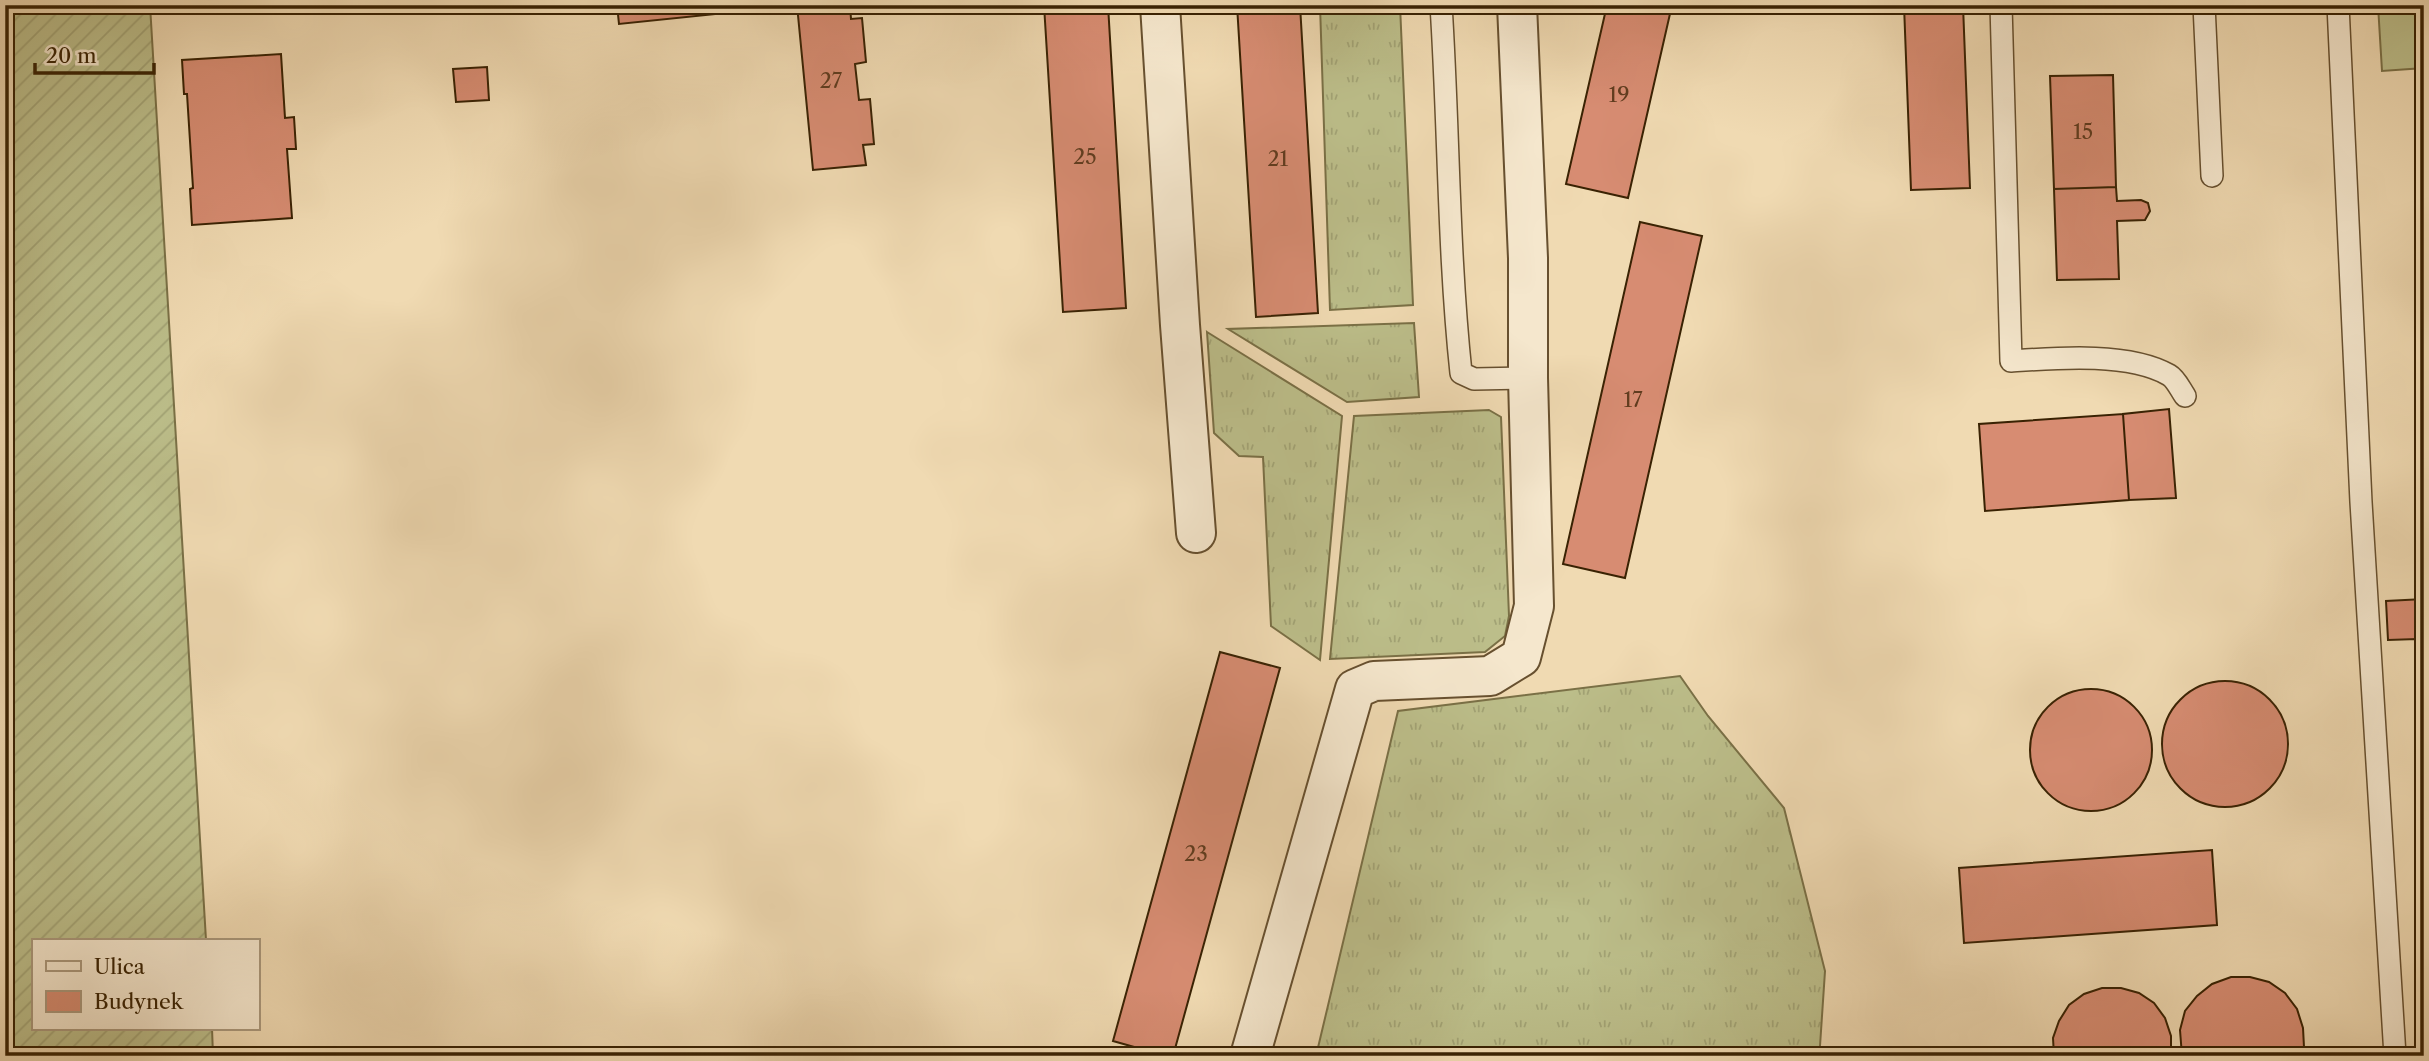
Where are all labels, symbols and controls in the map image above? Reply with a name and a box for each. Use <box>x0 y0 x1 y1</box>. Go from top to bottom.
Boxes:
scale bar <box>35 32 154 76</box>
text: 20 m <box>46 43 97 68</box>
house number: 27 <box>820 68 843 93</box>
house number: 19 <box>1608 82 1630 107</box>
house number: 15 <box>2073 119 2093 144</box>
house number: 25 <box>1073 144 1097 169</box>
house number: 21 <box>1268 146 1289 171</box>
house number: 17 <box>1623 387 1643 412</box>
house number: 23 <box>1184 841 1208 866</box>
legend <box>32 939 259 1030</box>
text: Ulica <box>94 954 146 979</box>
text: Budynek <box>94 989 184 1014</box>

